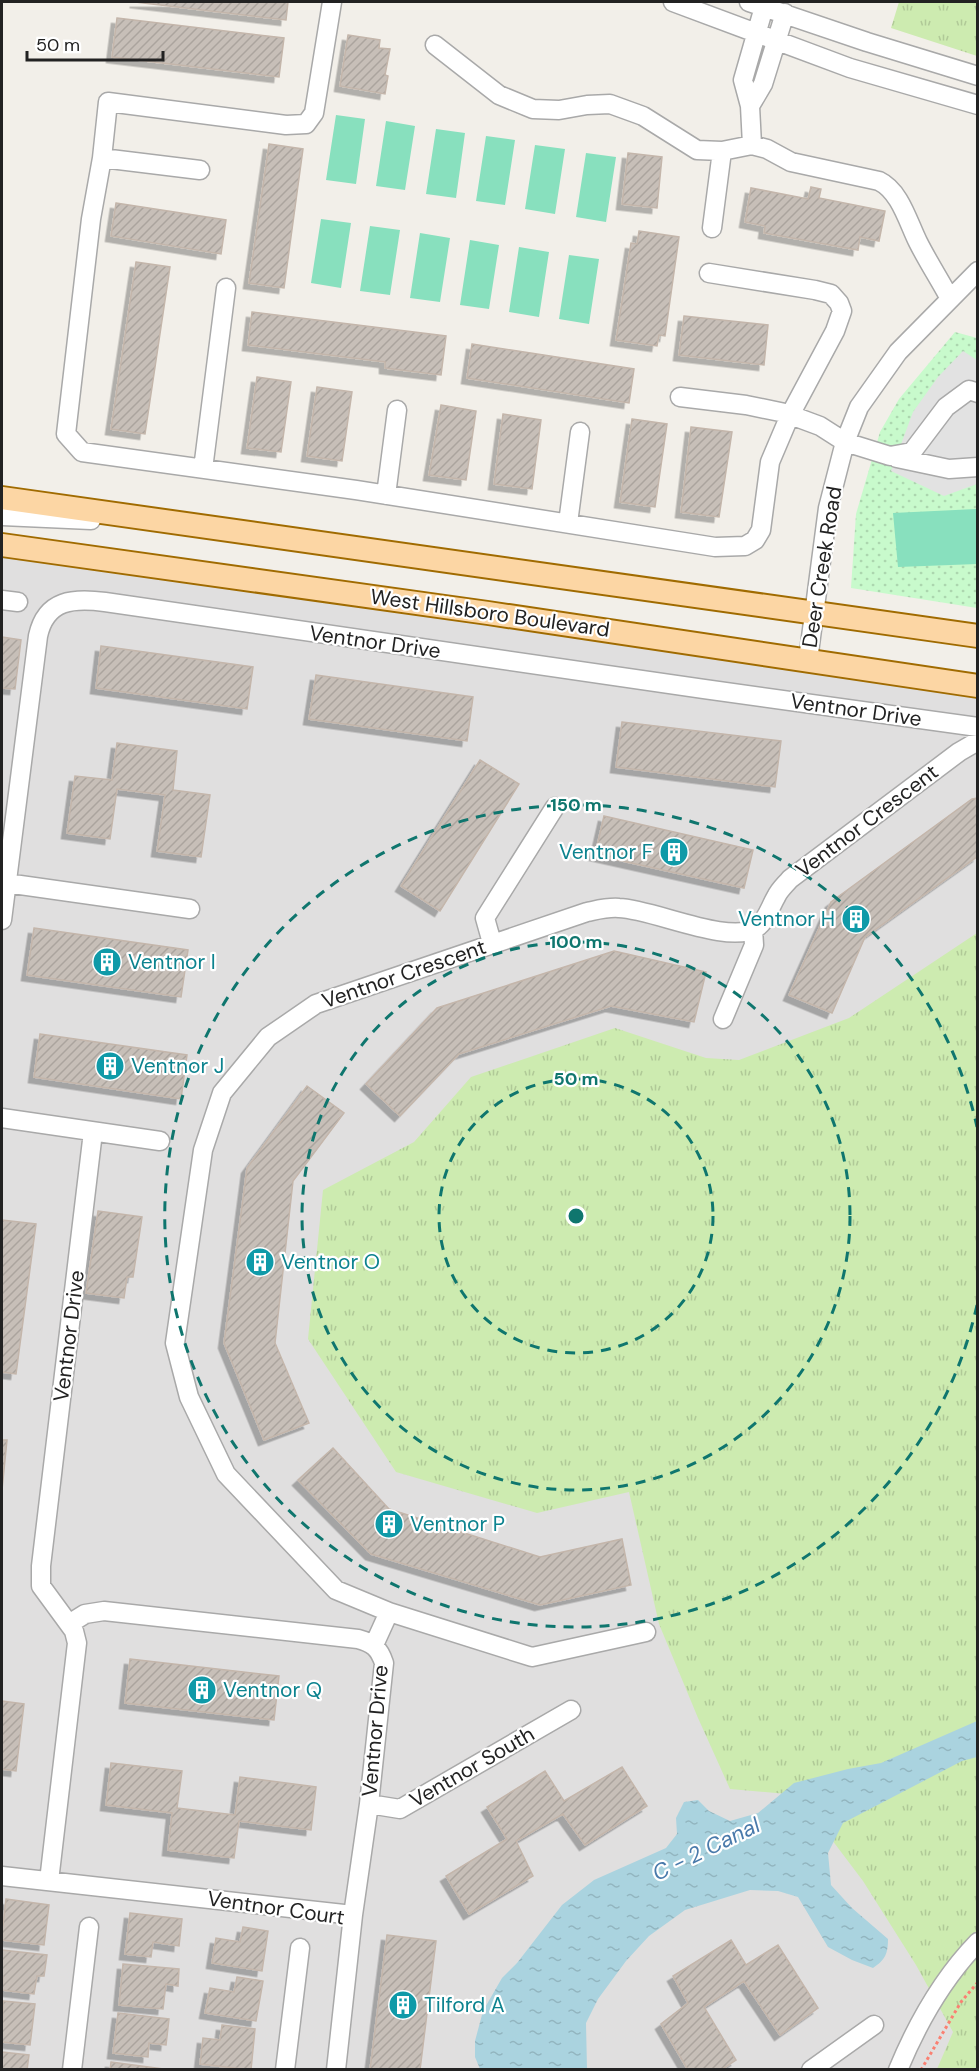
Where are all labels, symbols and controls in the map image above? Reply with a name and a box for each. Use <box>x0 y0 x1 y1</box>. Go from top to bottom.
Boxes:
scale bar <box>27 24 164 62</box>
text: 50 m <box>36 33 80 57</box>
street label: Deer Creek Road <box>795 484 849 650</box>
street label: West Hillsboro Boulevard <box>369 582 611 644</box>
street label: Ventnor Drive <box>307 619 443 665</box>
street label: Ventnor Drive <box>788 687 924 733</box>
street label: Ventnor Crescent <box>790 758 944 884</box>
text: 150 m <box>550 793 602 817</box>
building icon: Ventnor F <box>658 836 690 868</box>
place label: Ventnor F <box>559 838 653 866</box>
building icon: Ventnor H <box>840 903 872 935</box>
place label: Ventnor H <box>738 905 835 933</box>
text: 100 m <box>549 930 603 954</box>
street label: Ventnor Crescent <box>318 933 490 1015</box>
building icon: Ventnor I <box>91 946 123 978</box>
place label: Ventnor I <box>128 948 216 976</box>
building icon: Ventnor J <box>94 1050 126 1082</box>
place label: Ventnor J <box>131 1052 224 1080</box>
text: 50 m <box>553 1067 599 1091</box>
centre of rings <box>566 1206 586 1226</box>
building icon: Ventnor O <box>244 1246 276 1278</box>
place label: Ventnor O <box>281 1248 380 1276</box>
street label: Ventnor Drive <box>47 1268 91 1403</box>
building icon: Ventnor P <box>373 1508 405 1540</box>
place label: Ventnor P <box>410 1510 505 1538</box>
street label: Ventnor Drive <box>355 1664 395 1798</box>
building icon: Ventnor Q <box>186 1674 218 1706</box>
place label: Ventnor Q <box>223 1676 322 1704</box>
street label: Ventnor South <box>404 1720 540 1814</box>
water label: C - 2 Canal <box>647 1810 766 1888</box>
street label: Ventnor Court <box>206 1885 346 1931</box>
building icon: Tilford A <box>387 1989 419 2021</box>
place label: Tilford A <box>424 1991 505 2019</box>

